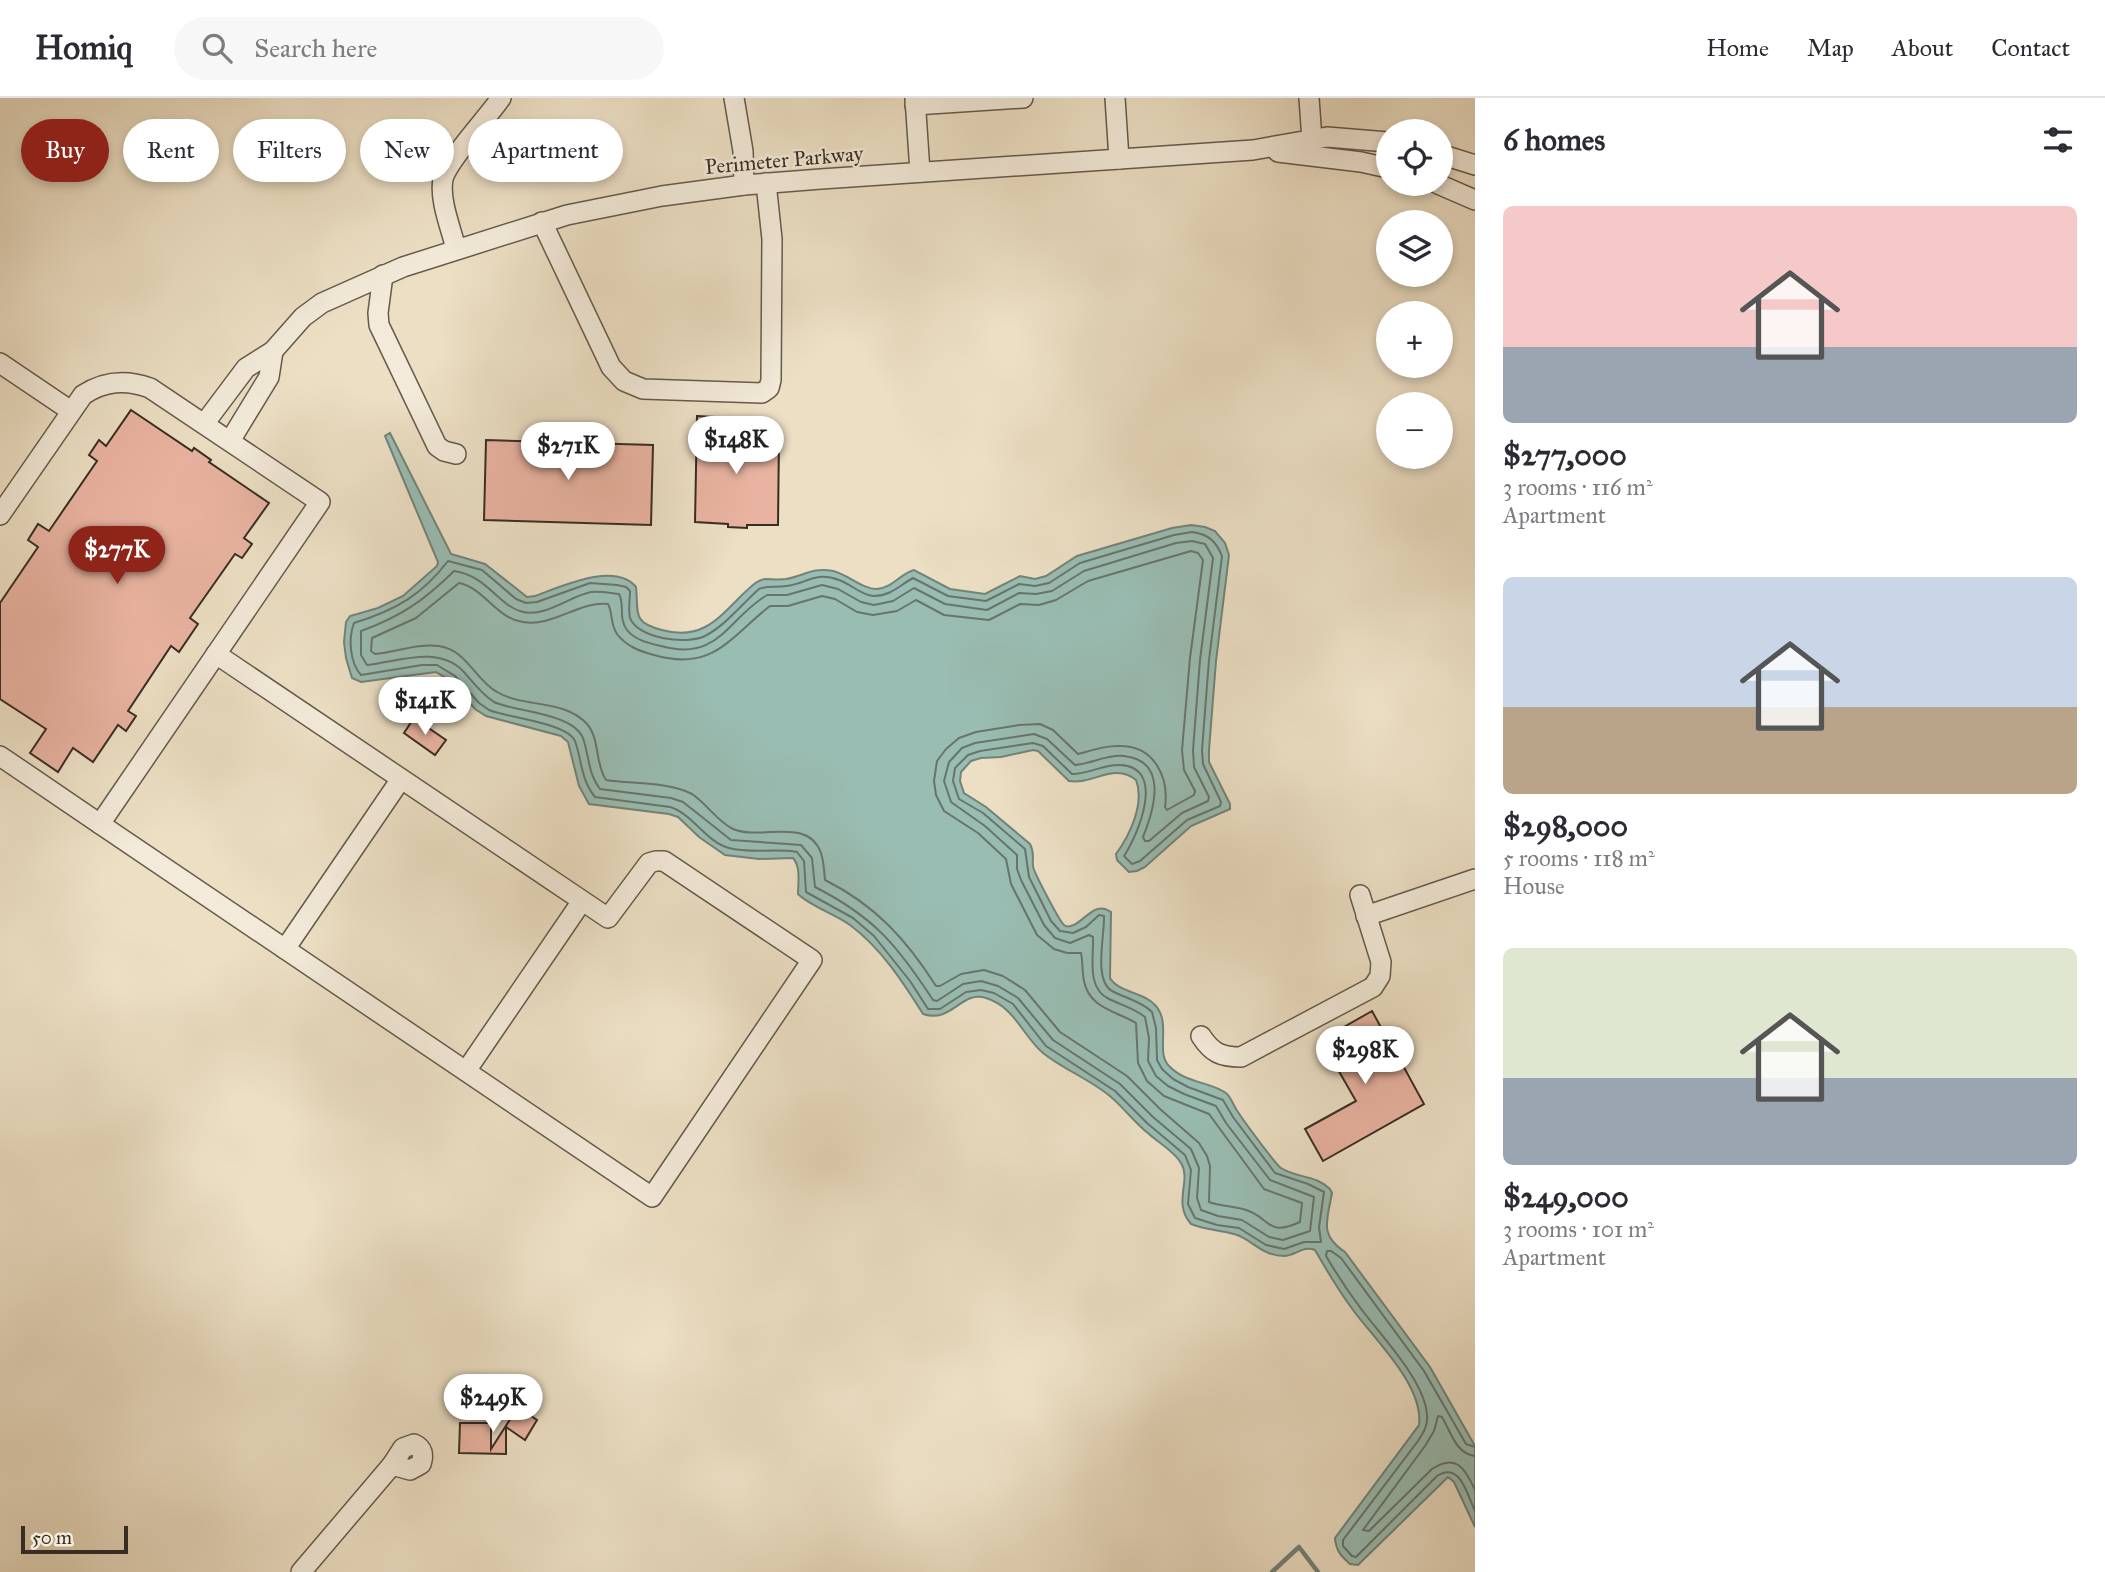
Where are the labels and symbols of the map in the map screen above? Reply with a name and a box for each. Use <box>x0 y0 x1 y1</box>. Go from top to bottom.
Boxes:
street label: Perimeter Parkway <box>704 140 865 180</box>
pin: $148K <box>687 416 785 476</box>
pin: $271K <box>519 422 617 482</box>
pin: $277K <box>68 526 166 586</box>
pin: $141K <box>376 678 474 737</box>
pin: $298K <box>1316 1026 1414 1086</box>
pin: $249K <box>444 1374 542 1434</box>
scale bar <box>21 1523 128 1555</box>

